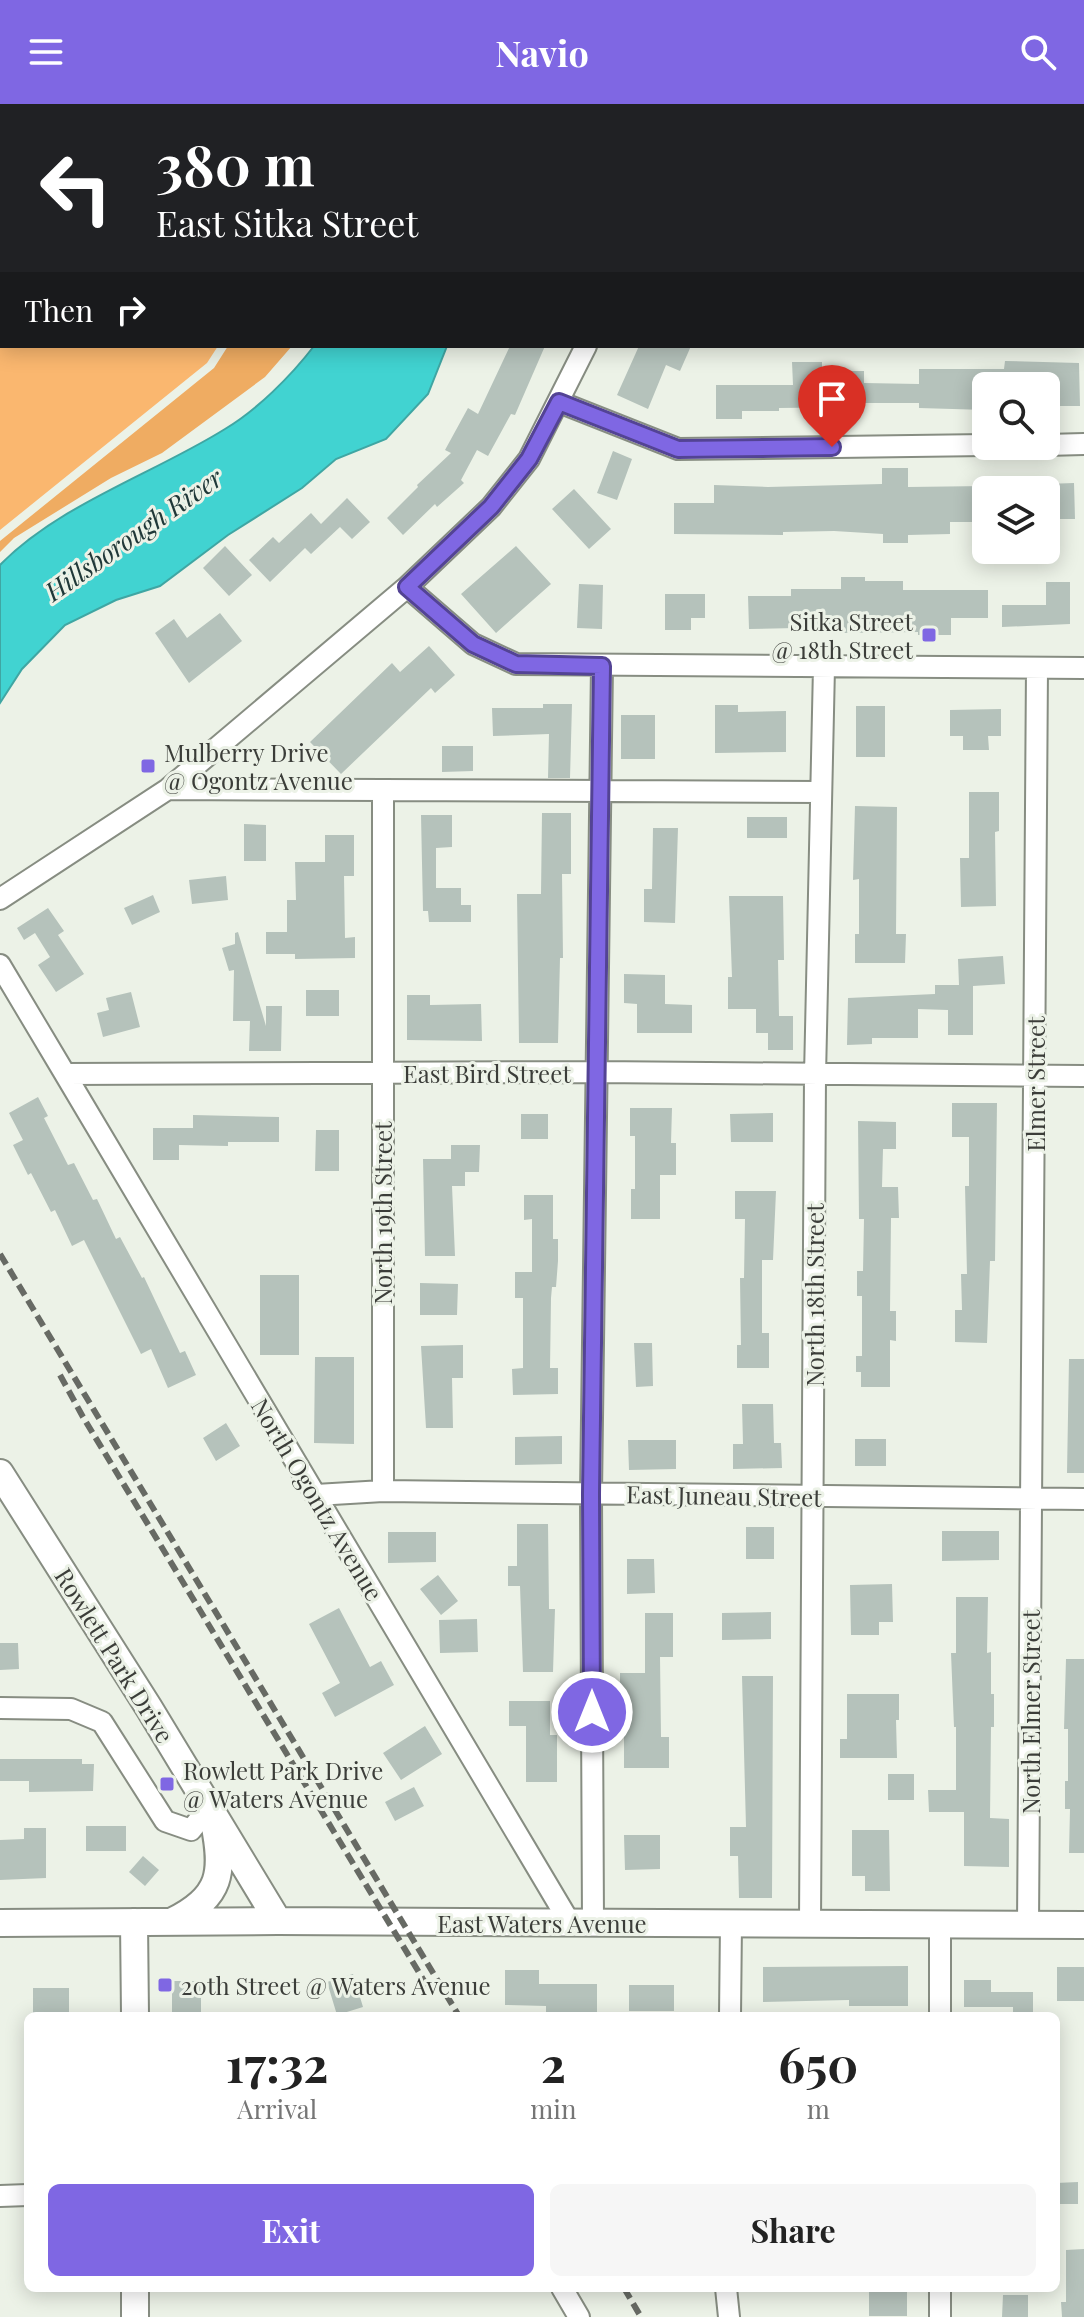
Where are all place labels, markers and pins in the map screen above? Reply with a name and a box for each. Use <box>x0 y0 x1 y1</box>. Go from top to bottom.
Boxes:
pin <box>798 365 866 447</box>
place label: Sitka Street @ 18th Street <box>772 605 914 665</box>
marker: Sitka Street @ 18th Street <box>920 626 938 644</box>
place label: Mulberry Drive @ Ogontz Avenue <box>164 736 353 796</box>
marker: Mulberry Drive @ Ogontz Avenue <box>139 757 157 775</box>
place label: Rowlett Park Drive @ Waters Avenue <box>183 1754 383 1814</box>
marker: Rowlett Park Drive @ Waters Avenue <box>158 1775 176 1793</box>
place label: 20th Street @ Waters Avenue <box>181 1969 491 2001</box>
marker: 20th Street @ Waters Avenue <box>156 1976 174 1994</box>

